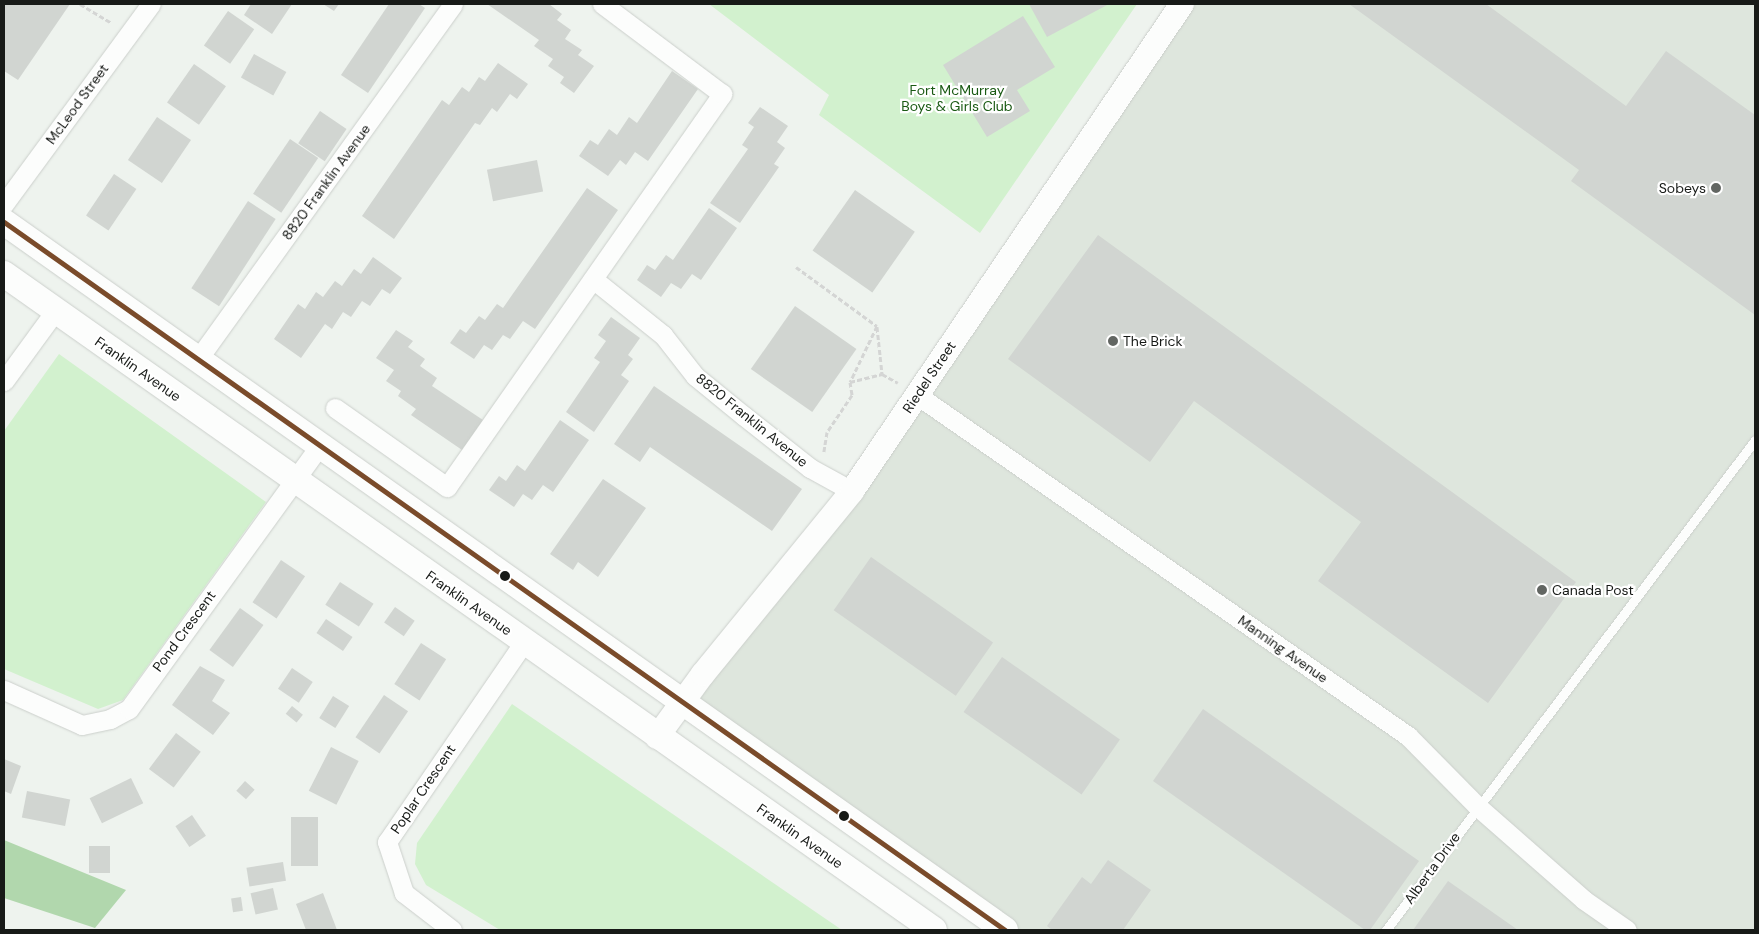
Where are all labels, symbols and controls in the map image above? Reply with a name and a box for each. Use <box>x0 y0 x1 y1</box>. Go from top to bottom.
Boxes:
street label: McLeod Street <box>42 61 112 147</box>
park label: Fort McMurray Boys & Girls Club <box>901 82 1013 114</box>
street label: 8820 Franklin Avenue <box>278 121 374 243</box>
place label: Sobeys <box>1659 180 1706 196</box>
marker: Sobeys <box>1710 182 1722 194</box>
street label: Franklin Avenue <box>92 333 184 405</box>
place label: The Brick <box>1123 333 1183 349</box>
marker: The Brick <box>1107 335 1119 347</box>
street label: Riedel Street <box>899 338 959 416</box>
street label: 8820 Franklin Avenue <box>693 370 811 470</box>
street label: Franklin Avenue <box>423 567 515 639</box>
unlabelled marker <box>500 571 510 581</box>
place label: Canada Post <box>1552 582 1634 598</box>
marker: Canada Post <box>1536 584 1548 596</box>
street label: Pond Crescent <box>149 587 219 675</box>
street label: Manning Avenue <box>1235 612 1331 686</box>
street label: Poplar Crescent <box>387 741 459 837</box>
street label: Franklin Avenue <box>754 800 846 872</box>
unlabelled marker <box>839 811 849 821</box>
street label: Alberta Drive <box>1400 829 1464 907</box>

